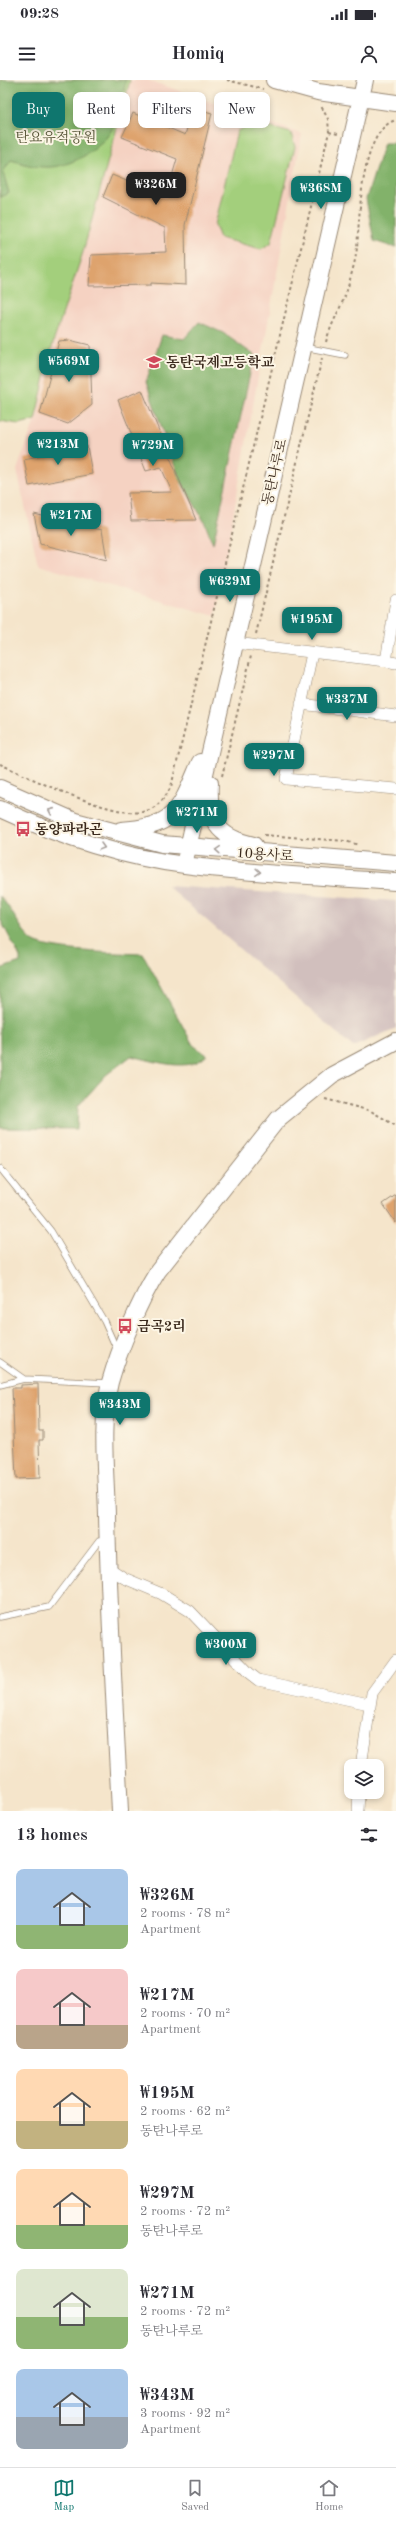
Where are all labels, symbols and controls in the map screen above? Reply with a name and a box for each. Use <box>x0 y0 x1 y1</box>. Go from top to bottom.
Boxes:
text: 09:28 <box>20 7 59 22</box>
icon: menu <box>16 43 38 65</box>
icon: person <box>358 43 380 65</box>
text: Homiq <box>171 45 225 63</box>
chip: Buy <box>12 92 65 128</box>
chip: Rent <box>73 92 130 128</box>
chip: Filters <box>138 92 206 128</box>
chip: New <box>214 92 270 128</box>
park label: 탄요유적공원 <box>15 130 97 145</box>
pin: ₩326M <box>128 172 184 206</box>
pin: ₩368M <box>293 176 349 210</box>
text: ₩326M <box>135 178 177 191</box>
text: ₩368M <box>300 182 342 195</box>
pin: ₩569M <box>41 349 97 383</box>
school or university icon: 동탄국제고등학교 <box>145 353 163 371</box>
place label: 동탄국제고등학교 <box>166 354 275 370</box>
text: ₩569M <box>48 355 90 368</box>
pin: ₩213M <box>30 432 86 466</box>
pin: ₩729M <box>125 433 181 467</box>
street label: 동탄나루로 <box>260 437 290 507</box>
text: ₩213M <box>37 438 79 451</box>
text: ₩729M <box>132 439 174 452</box>
pin: ₩217M <box>43 503 99 537</box>
text: ₩217M <box>50 509 92 522</box>
pin: ₩629M <box>202 569 258 603</box>
text: ₩629M <box>209 575 251 588</box>
pin: ₩195M <box>284 607 340 641</box>
text: ₩195M <box>291 613 333 626</box>
pin: ₩337M <box>319 687 375 721</box>
text: ₩337M <box>326 693 368 706</box>
pin: ₩297M <box>246 743 302 777</box>
text: ₩297M <box>253 749 295 762</box>
pin: ₩271M <box>169 800 225 834</box>
text: ₩271M <box>176 806 218 819</box>
one-way arrow <box>48 807 55 815</box>
bus stop icon: 동양파라곤 <box>14 820 32 838</box>
place label: 동양파라곤 <box>35 821 103 837</box>
one-way arrow <box>98 842 105 851</box>
street label: 10용사로 <box>236 845 294 864</box>
one-way arrow <box>214 846 221 855</box>
one-way arrow <box>255 867 261 876</box>
bus stop icon: 금곡2리 <box>116 1317 134 1335</box>
place label: 금곡2리 <box>137 1318 186 1334</box>
pin: ₩343M <box>92 1392 148 1426</box>
text: ₩343M <box>99 1398 141 1411</box>
pin: ₩300M <box>198 1632 254 1666</box>
text: ₩300M <box>205 1638 247 1651</box>
map controls <box>344 1759 384 1799</box>
button: layers <box>344 1759 384 1799</box>
icon: filters <box>358 1824 380 1846</box>
text: 13 homes <box>16 1827 88 1844</box>
icon: home <box>48 1885 96 1933</box>
text: ₩326M <box>140 1887 195 1904</box>
text: 2 rooms · 78 m² <box>140 1907 230 1920</box>
text: Apartment <box>140 1923 201 1936</box>
icon: home <box>48 1985 96 2033</box>
text: ₩217M <box>140 1987 195 2004</box>
text: 2 rooms · 70 m² <box>140 2007 230 2020</box>
text: Apartment <box>140 2023 201 2036</box>
icon: home <box>48 2085 96 2133</box>
text: ₩195M <box>140 2085 195 2102</box>
text: 2 rooms · 62 m² <box>140 2105 230 2118</box>
text: 동탄나루로 <box>140 2125 203 2138</box>
icon: home <box>48 2185 96 2233</box>
text: ₩297M <box>140 2185 195 2202</box>
text: 2 rooms · 72 m² <box>140 2205 230 2218</box>
text: 동탄나루로 <box>140 2225 203 2238</box>
icon: home <box>48 2285 96 2333</box>
text: ₩271M <box>140 2285 195 2302</box>
text: 2 rooms · 72 m² <box>140 2305 230 2318</box>
text: 동탄나루로 <box>140 2325 203 2338</box>
icon: home <box>48 2385 96 2433</box>
text: ₩343M <box>140 2387 195 2404</box>
text: 3 rooms · 92 m² <box>140 2407 230 2420</box>
text: Apartment <box>140 2423 201 2436</box>
tab: Map <box>53 2477 75 2515</box>
tab: Saved <box>181 2477 209 2515</box>
tab: Home <box>315 2477 343 2515</box>

